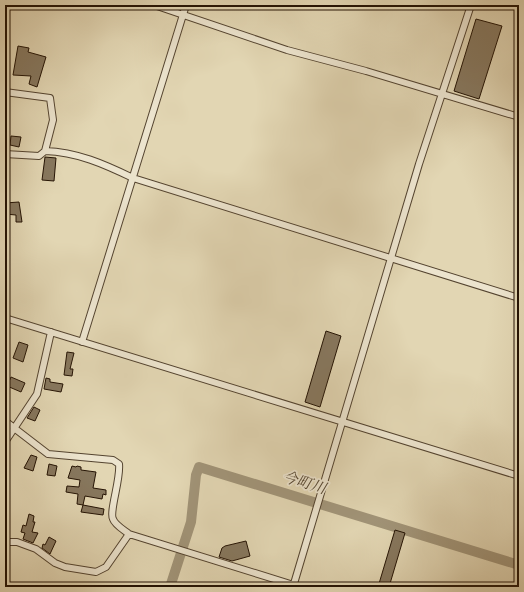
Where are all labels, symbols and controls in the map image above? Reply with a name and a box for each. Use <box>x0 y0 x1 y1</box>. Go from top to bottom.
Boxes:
water label: 今町川 <box>280 467 330 499</box>

